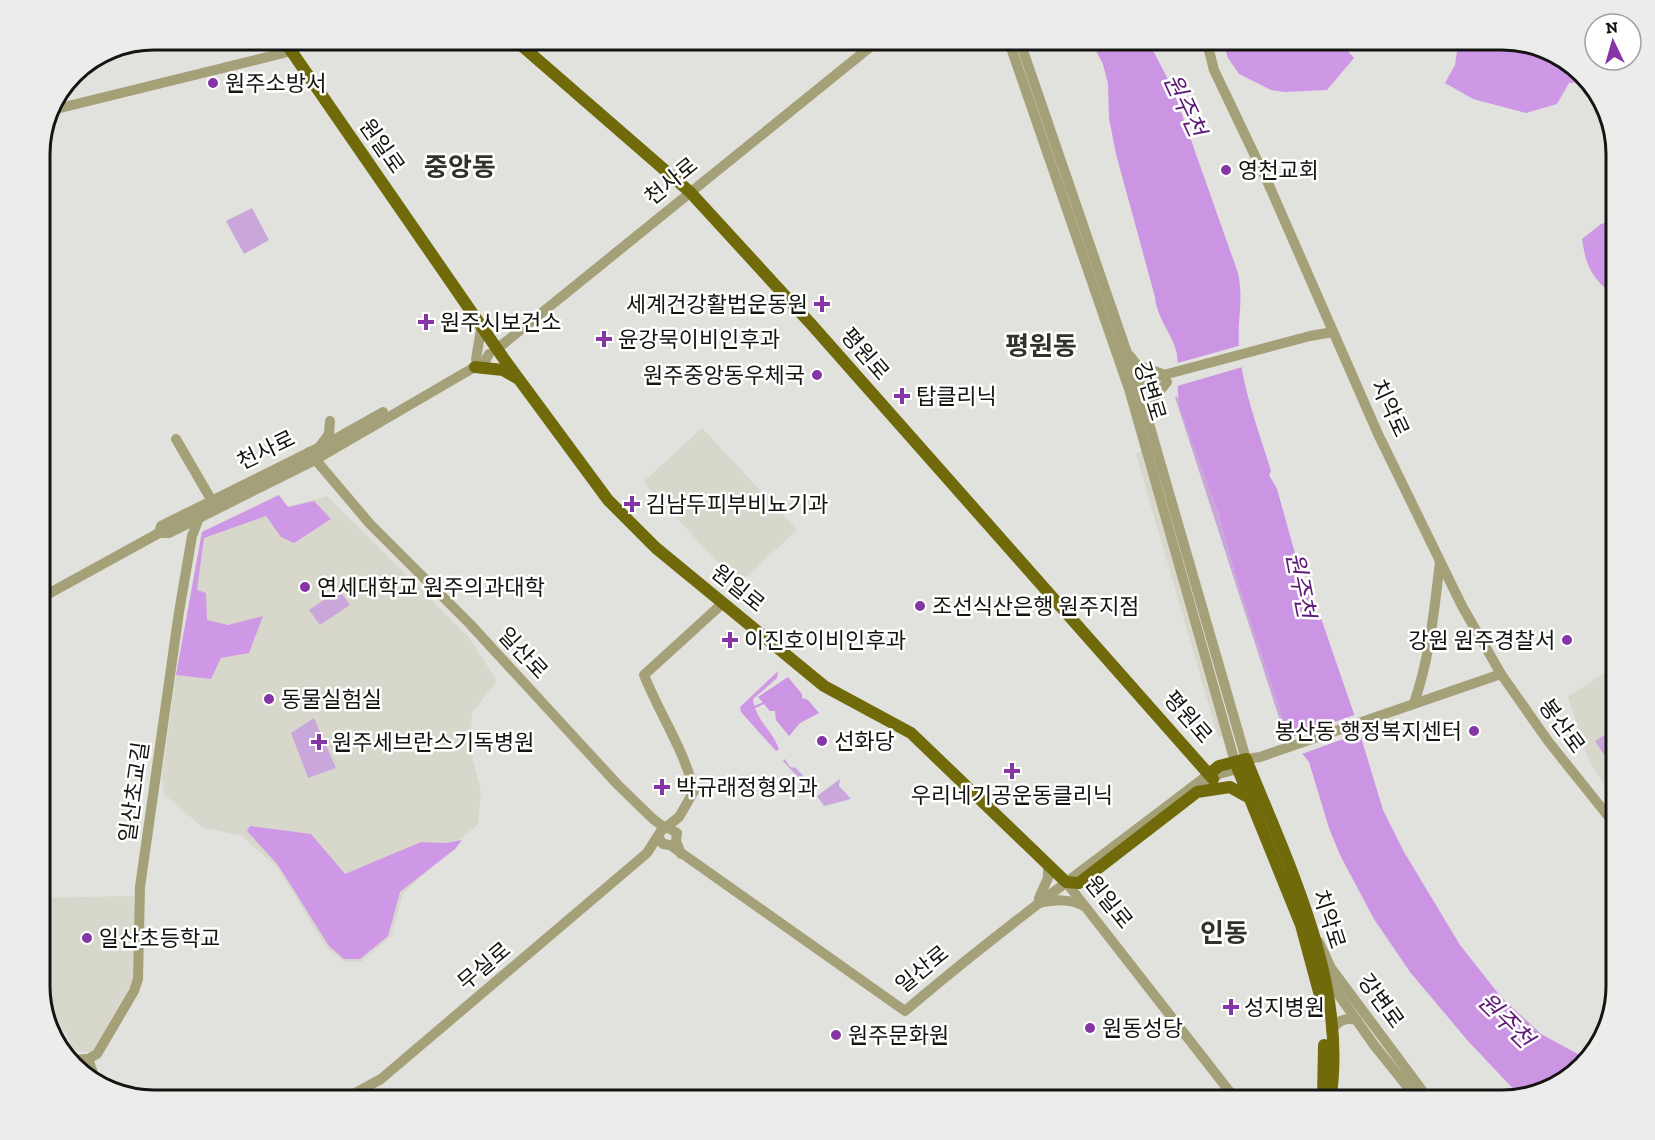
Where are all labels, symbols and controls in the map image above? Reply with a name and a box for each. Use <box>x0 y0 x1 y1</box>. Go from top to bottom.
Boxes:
north arrow <box>1583 12 1643 72</box>
text: N <box>1605 18 1619 38</box>
water label: 원주천 <box>1158 69 1213 144</box>
place label: 원주소방서 <box>225 70 326 97</box>
marker: 원주소방서 <box>206 76 220 90</box>
street label: 원일로 <box>354 113 410 179</box>
district label: 중앙동 <box>424 151 496 183</box>
street label: 천사로 <box>639 151 703 211</box>
place label: 영천교회 <box>1238 157 1319 184</box>
marker: 영천교회 <box>1219 163 1233 177</box>
place label: 세계건강활법운동원 <box>626 291 808 318</box>
marker: 세계건강활법운동원 <box>813 295 831 313</box>
place label: 원주시보건소 <box>440 309 561 336</box>
marker: 원주시보건소 <box>417 313 435 331</box>
street label: 평원로 <box>835 322 895 386</box>
place label: 윤강묵이비인후과 <box>618 326 780 353</box>
marker: 윤강묵이비인후과 <box>595 330 613 348</box>
district label: 평원동 <box>1005 330 1077 362</box>
street label: 강변로 <box>1128 358 1172 424</box>
place label: 원주중앙동우체국 <box>643 362 805 389</box>
marker: 원주중앙동우체국 <box>810 368 824 382</box>
street label: 치악로 <box>1365 375 1415 441</box>
place label: 탑클리닉 <box>916 383 997 410</box>
marker: 탑클리닉 <box>893 387 911 405</box>
street label: 천사로 <box>233 425 299 475</box>
place label: 김남두피부비뇨기과 <box>646 491 828 518</box>
marker: 김남두피부비뇨기과 <box>623 495 641 513</box>
water label: 원주천 <box>1280 550 1322 623</box>
street label: 원일로 <box>706 558 770 618</box>
place label: 연세대학교 원주의과대학 <box>317 574 545 601</box>
marker: 연세대학교 원주의과대학 <box>298 580 312 594</box>
place label: 조선식산은행 원주지점 <box>932 593 1139 620</box>
marker: 조선식산은행 원주지점 <box>913 599 927 613</box>
street label: 일산로 <box>492 622 554 684</box>
place label: 이진호이비인후과 <box>744 627 906 654</box>
place label: 강원 원주경찰서 <box>1408 627 1555 654</box>
marker: 이진호이비인후과 <box>721 631 739 649</box>
marker: 강원 원주경찰서 <box>1560 633 1574 647</box>
street label: 평원로 <box>1158 685 1218 749</box>
place label: 동물실험실 <box>281 686 382 713</box>
marker: 동물실험실 <box>262 692 276 706</box>
street label: 봉산로 <box>1533 693 1591 759</box>
place label: 봉산동 행정복지센터 <box>1275 718 1462 745</box>
marker: 봉산동 행정복지센터 <box>1467 724 1481 738</box>
place label: 선화당 <box>834 728 895 755</box>
place label: 원주세브란스기독병원 <box>332 729 534 756</box>
marker: 원주세브란스기독병원 <box>310 733 328 751</box>
marker: 선화당 <box>815 734 829 748</box>
street label: 일산초교길 <box>114 740 154 844</box>
marker: 우리네기공운동클리닉 <box>1003 762 1021 780</box>
place label: 박규래정형외과 <box>676 774 818 801</box>
marker: 박규래정형외과 <box>653 778 671 796</box>
place label: 우리네기공운동클리닉 <box>911 782 1113 809</box>
street label: 원일로 <box>1079 870 1139 934</box>
street label: 치악로 <box>1307 886 1351 952</box>
district label: 인동 <box>1200 917 1248 949</box>
place label: 일산초등학교 <box>99 925 220 952</box>
marker: 일산초등학교 <box>80 931 94 945</box>
street label: 무실로 <box>452 936 516 996</box>
street label: 일산로 <box>890 939 954 999</box>
street label: 강변로 <box>1352 968 1410 1034</box>
water label: 원주천 <box>1472 986 1542 1056</box>
place label: 성지병원 <box>1244 994 1325 1021</box>
marker: 성지병원 <box>1222 998 1240 1016</box>
place label: 원동성당 <box>1102 1015 1183 1042</box>
marker: 원동성당 <box>1083 1021 1097 1035</box>
place label: 원주문화원 <box>848 1022 949 1049</box>
marker: 원주문화원 <box>829 1028 843 1042</box>

